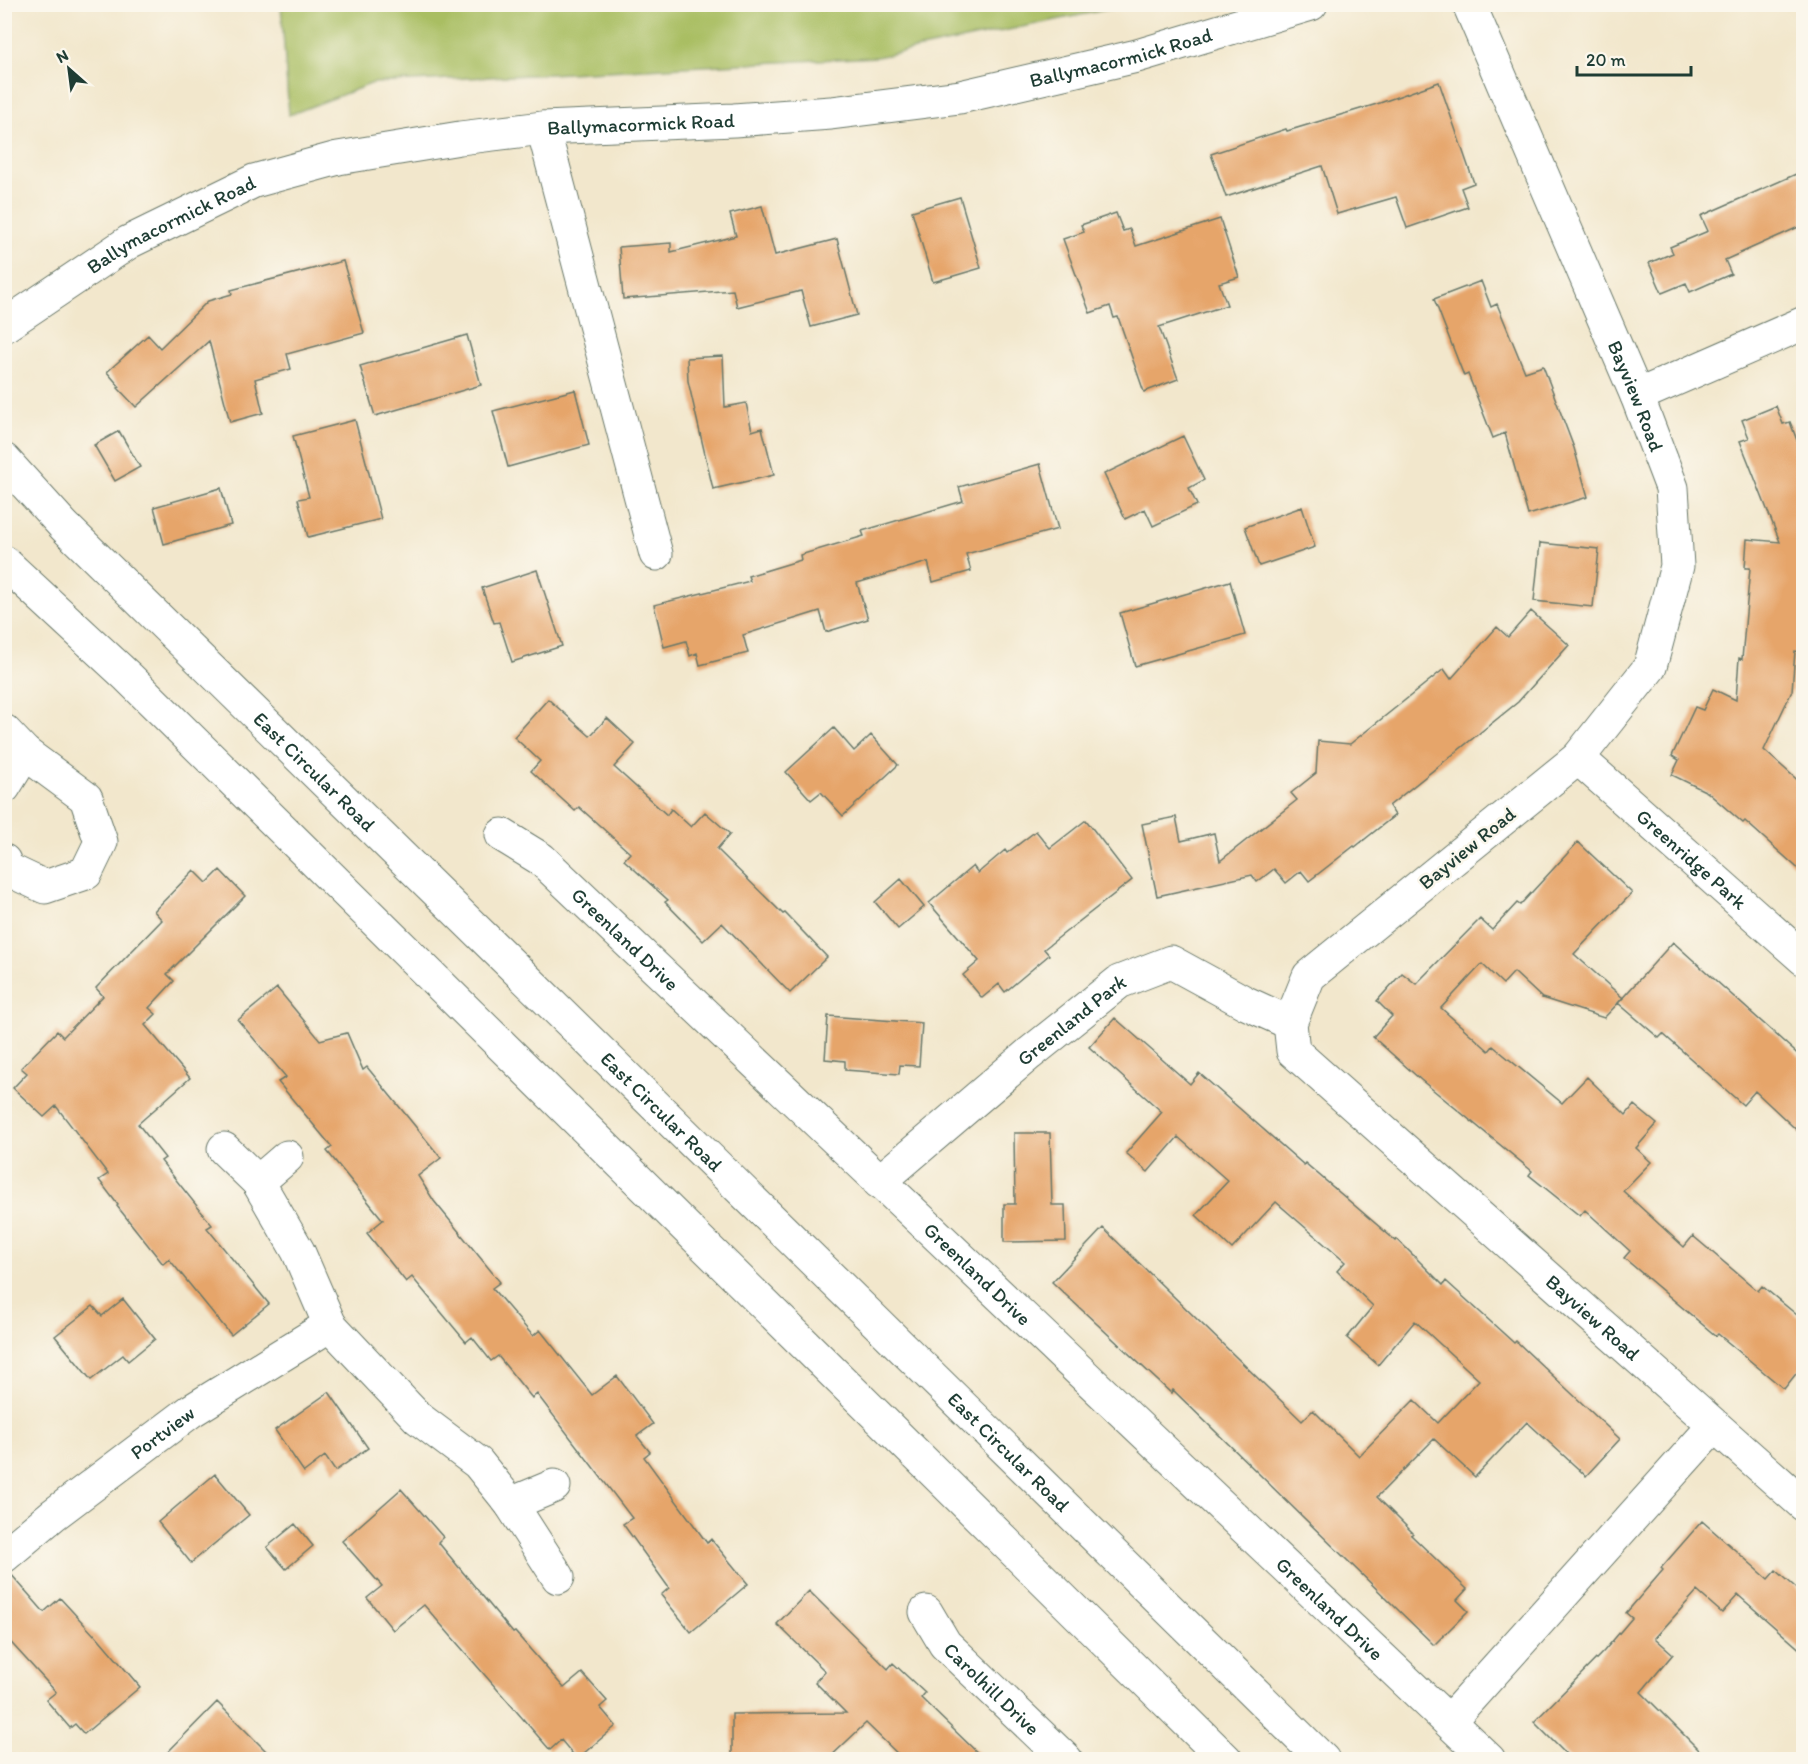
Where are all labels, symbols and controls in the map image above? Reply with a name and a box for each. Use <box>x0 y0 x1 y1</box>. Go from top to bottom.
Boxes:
street label: Ballymacormick Road <box>1027 22 1215 93</box>
north arrow <box>39 39 99 99</box>
scale bar <box>1577 39 1691 77</box>
text: N <box>53 45 71 67</box>
text: 20 m <box>1586 49 1626 71</box>
street label: Ballymacormick Road <box>547 108 735 140</box>
street label: Ballymacormick Road <box>82 170 259 279</box>
street label: Bayview Road <box>1603 337 1669 455</box>
street label: East Circular Road <box>249 707 380 837</box>
street label: Bayview Road <box>1414 802 1520 894</box>
street label: Greenridge Park <box>1632 804 1752 915</box>
street label: Greenland Drive <box>567 882 684 996</box>
street label: Greenland Park <box>1012 968 1130 1071</box>
street label: East Circular Road <box>596 1047 728 1177</box>
street label: Greenland Drive <box>919 1217 1036 1330</box>
street label: Bayview Road <box>1541 1269 1645 1366</box>
street label: East Circular Road <box>943 1387 1075 1517</box>
street label: Portview <box>126 1401 199 1464</box>
street label: Greenland Drive <box>1271 1552 1388 1665</box>
street label: Carolhill Drive <box>939 1637 1045 1740</box>

